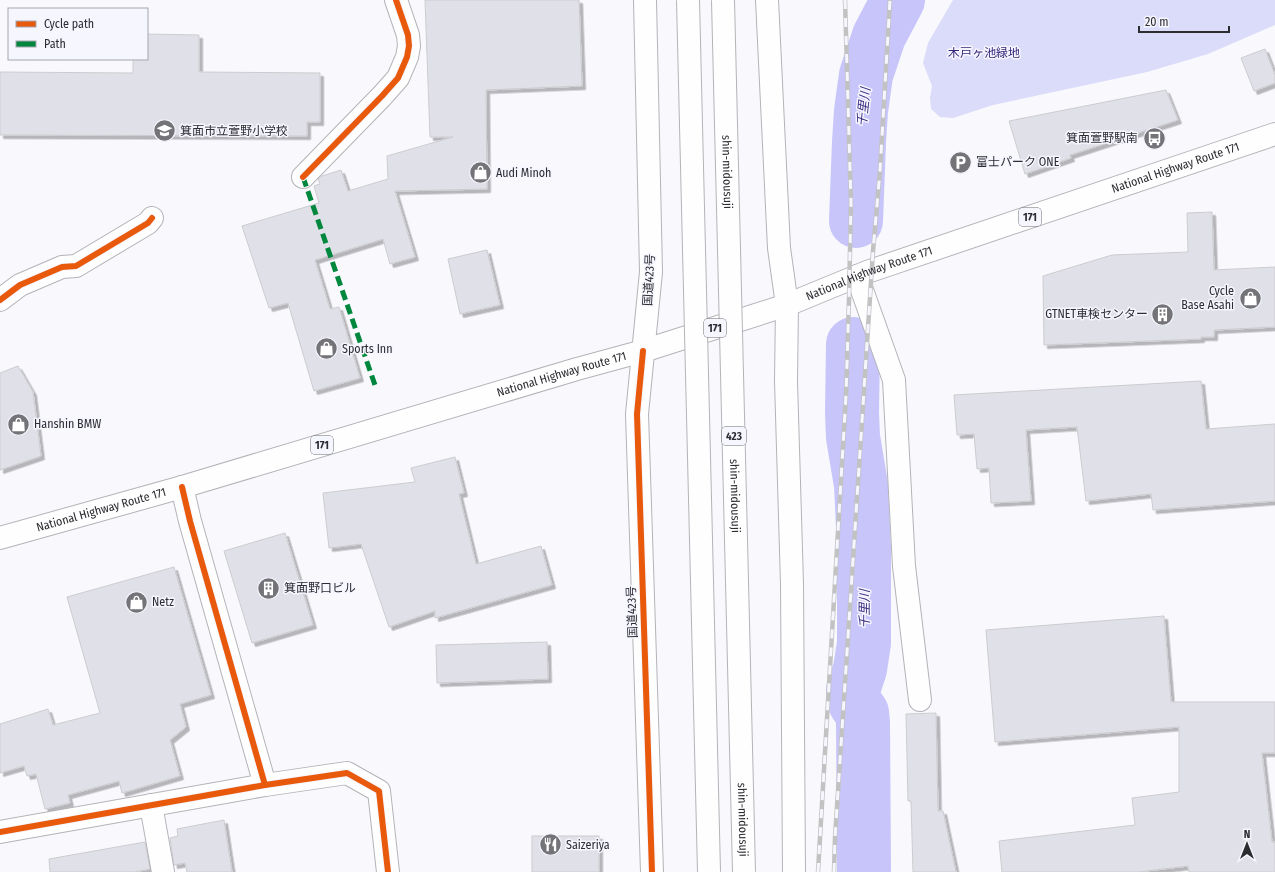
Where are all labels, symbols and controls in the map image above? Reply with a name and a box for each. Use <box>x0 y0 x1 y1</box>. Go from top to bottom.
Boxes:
legend <box>8 8 148 60</box>
scale bar <box>1139 8 1229 34</box>
text: 20 m <box>1145 15 1169 29</box>
text: Cycle path <box>44 17 94 31</box>
text: Path <box>44 37 66 51</box>
park label: 木戸ヶ池緑地 <box>948 46 1020 60</box>
water label: 千里川 <box>854 85 873 127</box>
school or university icon: 箕面市立萱野小学校 <box>151 118 177 144</box>
place label: 箕面市立萱野小学校 <box>180 124 288 138</box>
bus stop icon: 箕面萱野駅南 <box>1141 125 1167 151</box>
place label: 箕面萱野駅南 <box>1066 131 1138 145</box>
street label: shin-midousuji <box>719 135 735 209</box>
street label: National Highway Route 171 <box>1110 140 1241 196</box>
parking icon: 富士パーク ONE <box>948 149 974 175</box>
place label: 富士パーク ONE <box>976 155 1060 169</box>
shop icon: Audi Minoh <box>468 160 494 186</box>
place label: Audi Minoh <box>496 166 551 180</box>
road number: 171 <box>1019 208 1041 226</box>
street label: National Highway Route 171 <box>804 243 934 303</box>
street label: 国道423号 <box>641 253 657 307</box>
place label: Cycle Base Asahi <box>1181 284 1234 312</box>
shop icon: Cycle Base Asahi <box>1237 285 1263 311</box>
building icon: GTNET車検センター <box>1150 301 1176 327</box>
place label: GTNET車検センター <box>1045 307 1148 321</box>
road number: 171 <box>704 319 726 337</box>
shop icon: Sports Inn <box>314 336 340 362</box>
place label: Sports Inn <box>342 342 393 356</box>
street label: National Highway Route 171 <box>495 349 628 400</box>
shop icon: Hanshin BMW <box>6 411 32 437</box>
place label: Hanshin BMW <box>34 417 101 431</box>
road number: 423 <box>722 427 746 445</box>
road number: 171 <box>311 436 333 454</box>
street label: shin-midousuji <box>727 459 743 533</box>
street label: National Highway Route 171 <box>35 485 168 534</box>
building icon: 箕面野口ビル <box>256 575 282 601</box>
place label: 箕面野口ビル <box>284 581 356 595</box>
street label: 国道423号 <box>624 586 640 638</box>
water label: 千里川 <box>857 588 872 629</box>
shop icon: Netz <box>124 589 150 615</box>
place label: Netz <box>152 595 174 609</box>
street label: shin-midousuji <box>735 783 751 857</box>
north arrow <box>1227 824 1267 864</box>
text: N <box>1244 828 1250 841</box>
restaurant icon: Saizeriya <box>538 832 564 858</box>
place label: Saizeriya <box>566 838 610 852</box>

